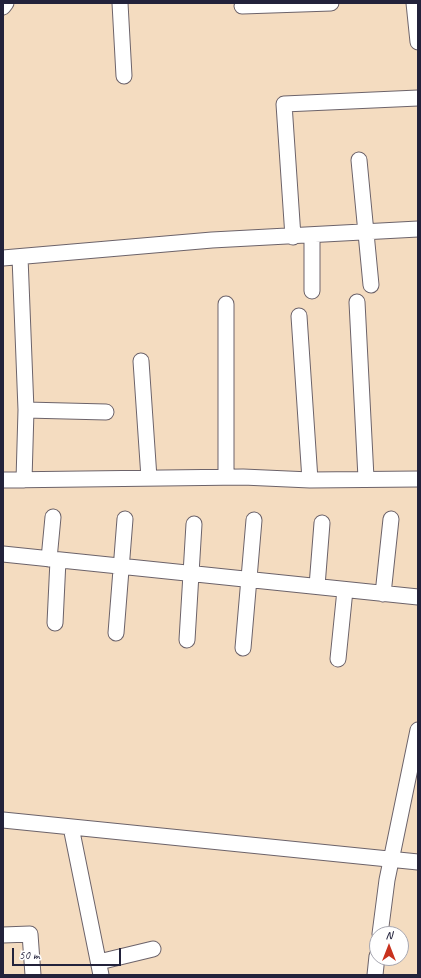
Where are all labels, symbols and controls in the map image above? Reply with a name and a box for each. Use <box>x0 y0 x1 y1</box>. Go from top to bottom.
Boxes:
north arrow <box>369 926 409 966</box>
text: N <box>386 928 392 942</box>
scale bar <box>14 940 123 966</box>
text: 50 m <box>19 947 39 963</box>

